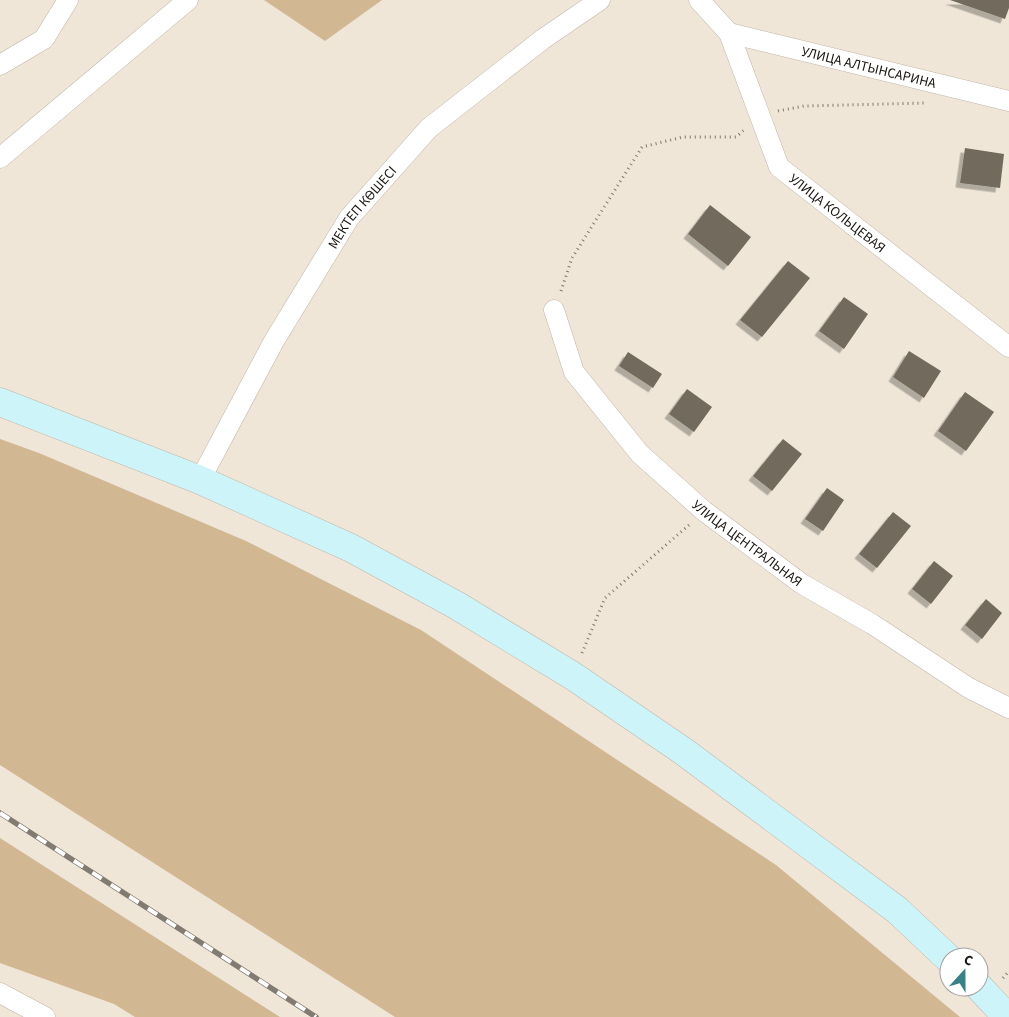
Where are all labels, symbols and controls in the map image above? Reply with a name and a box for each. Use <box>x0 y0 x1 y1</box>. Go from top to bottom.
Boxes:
street label: УЛИЦА АЛТЫНСАРИНА <box>799 42 938 94</box>
street label: МЕКТЕП КӨШЕСІ <box>324 162 402 253</box>
street label: УЛИЦА КОЛЬЦЕВАЯ <box>784 169 890 258</box>
street label: УЛИЦА ЦЕНТРАЛЬНАЯ <box>687 496 806 592</box>
north arrow <box>939 947 989 997</box>
text: С <box>961 950 976 972</box>

